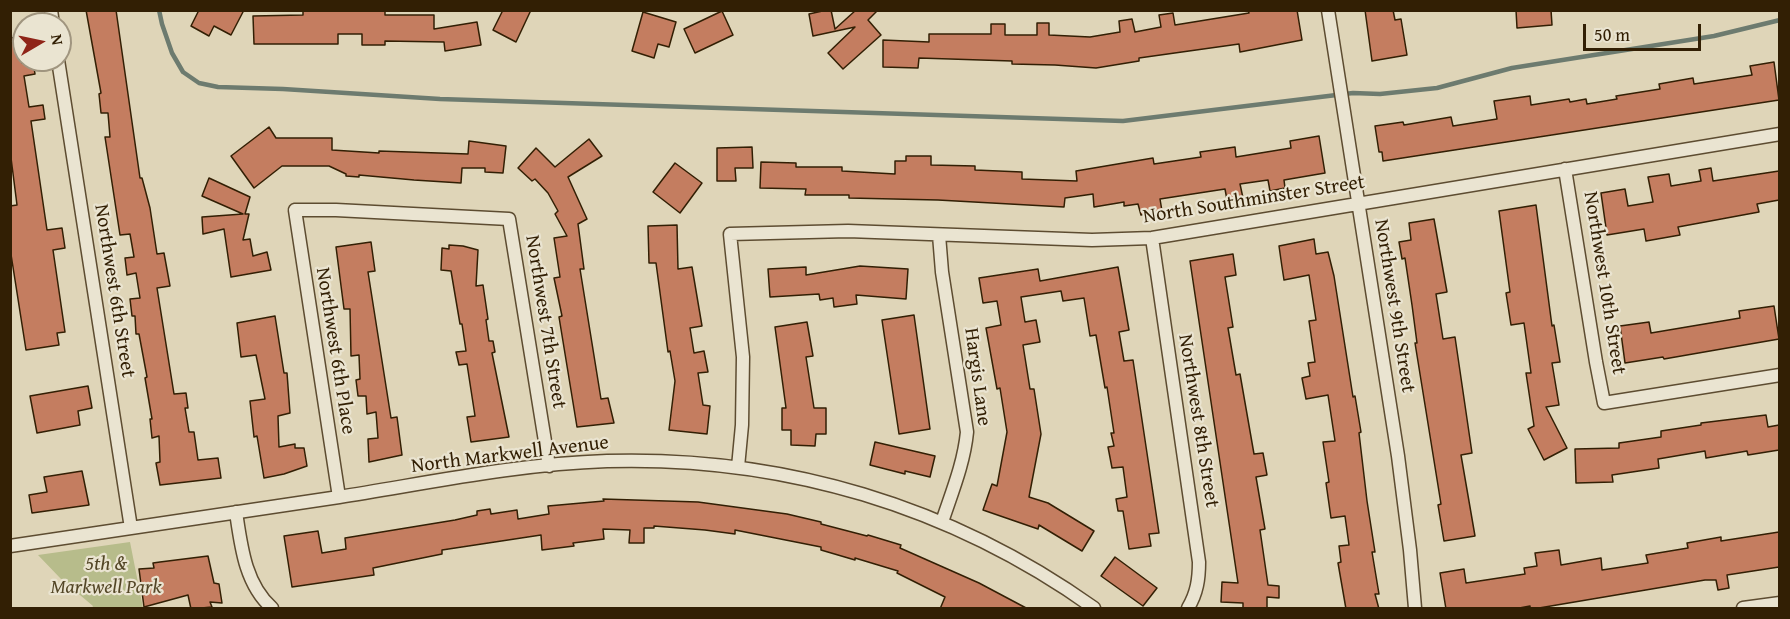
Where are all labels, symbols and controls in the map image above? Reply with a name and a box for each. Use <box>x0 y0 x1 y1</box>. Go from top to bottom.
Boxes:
north arrow <box>12 12 72 72</box>
scale bar <box>1586 12 1704 50</box>
text: 50 m <box>1594 21 1630 48</box>
text: N <box>45 32 70 47</box>
street label: North Southminster Street <box>1141 171 1367 229</box>
street label: Northwest 10th Street <box>1578 190 1630 376</box>
street label: Northwest 6th Street <box>88 203 140 379</box>
street label: Northwest 9th Street <box>1368 218 1420 394</box>
street label: Northwest 7th Street <box>519 234 571 410</box>
street label: Northwest 6th Place <box>310 266 360 436</box>
street label: Hargis Lane <box>958 326 996 428</box>
street label: Northwest 8th Street <box>1172 333 1224 509</box>
street label: North Markwell Avenue <box>410 431 610 479</box>
park label: 5th & Markwell Park <box>50 553 162 600</box>

